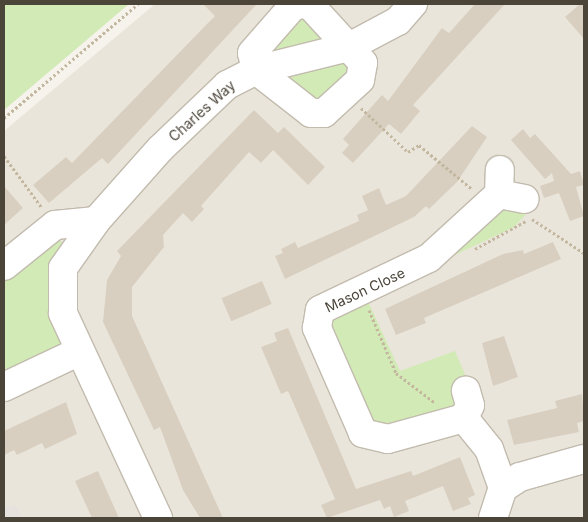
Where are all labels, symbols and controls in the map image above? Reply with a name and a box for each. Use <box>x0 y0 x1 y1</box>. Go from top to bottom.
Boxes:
street label: Charles Way <box>165 77 239 145</box>
street label: Mason Close <box>322 264 408 316</box>

